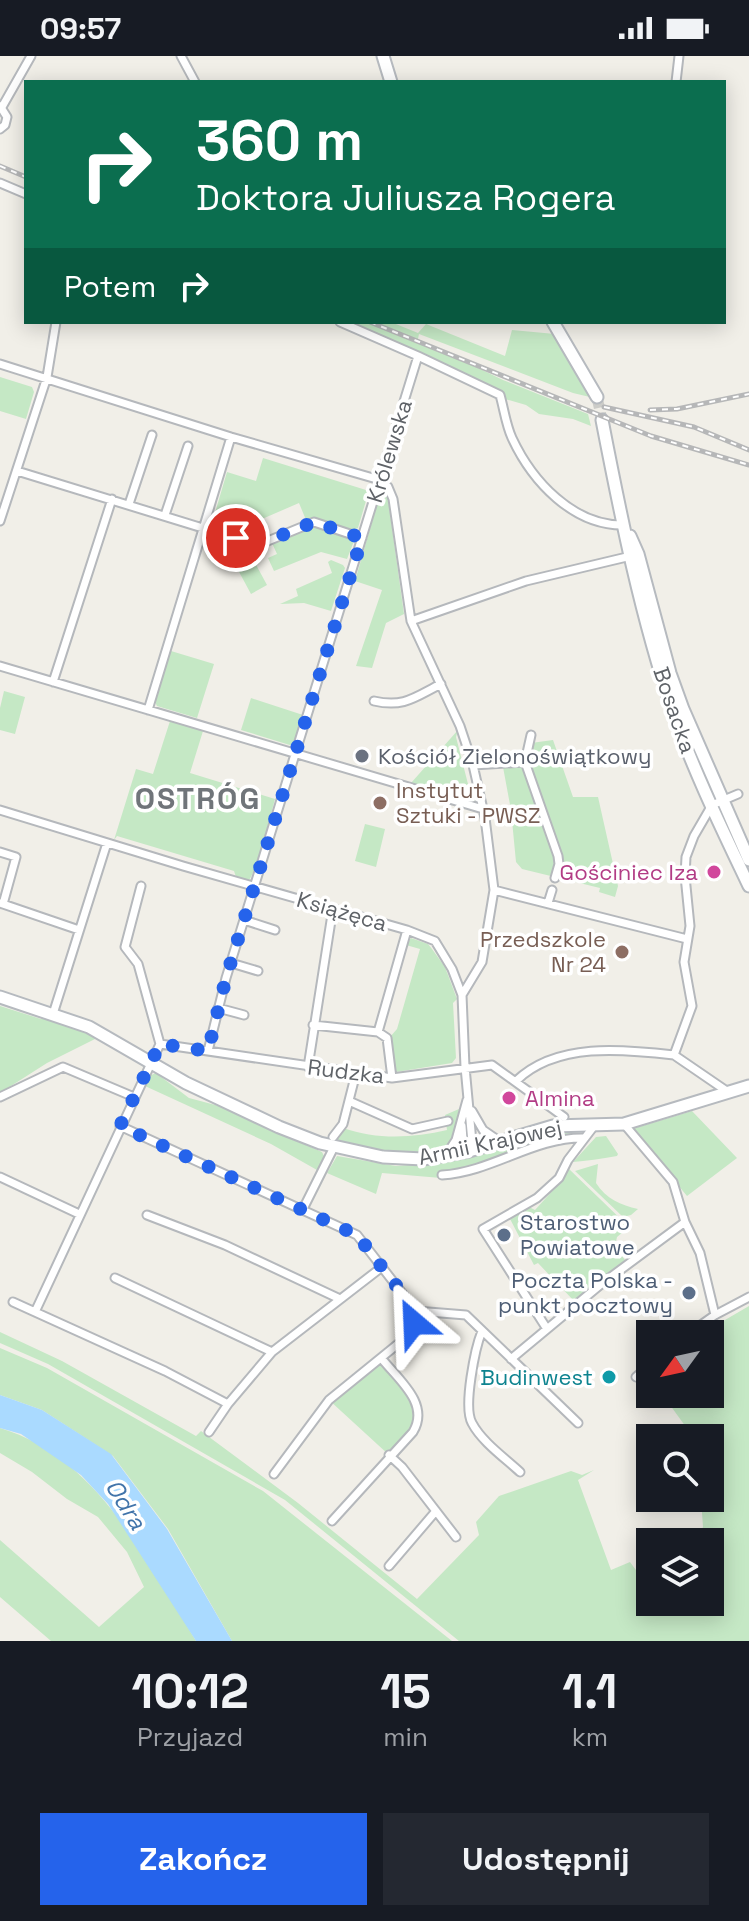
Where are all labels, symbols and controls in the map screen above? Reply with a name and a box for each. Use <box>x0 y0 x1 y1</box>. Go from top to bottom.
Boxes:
text: 09:57 <box>40 9 121 48</box>
text: 360 m <box>196 105 363 176</box>
icon: right <box>64 112 168 216</box>
text: Doktora Juliusza Rogera <box>196 175 615 221</box>
icon: right <box>172 264 216 308</box>
text: Potem <box>64 267 156 306</box>
street label: Królewska <box>360 396 418 506</box>
pin <box>202 504 270 572</box>
icon: arrive <box>214 516 258 560</box>
street label: Bosacka <box>647 663 703 757</box>
place label: Kościół Zielonoświątkowy <box>378 742 651 770</box>
marker: Kościół Zielonoświątkowy <box>353 747 371 765</box>
place label: Instytut Sztuki - PWSZ <box>396 776 540 829</box>
district label: OSTRÓG <box>135 779 261 818</box>
marker: Instytut Sztuki - PWSZ <box>371 794 389 812</box>
place label: Gościniec Iza <box>560 858 698 886</box>
marker: Gościniec Iza <box>705 863 723 881</box>
street label: Książęca <box>294 885 391 937</box>
place label: Przedszkole Nr 24 <box>480 925 606 978</box>
marker: Przedszkole Nr 24 <box>613 943 631 961</box>
street label: Rudzka <box>306 1052 386 1090</box>
place label: Almina <box>525 1084 595 1112</box>
marker: Almina <box>500 1089 518 1107</box>
street label: Armii Krajowej <box>416 1113 564 1171</box>
place label: Starostwo Powiatowe <box>520 1208 635 1261</box>
marker: Starostwo Powiatowe <box>495 1226 513 1244</box>
place label: Poczta Polska - punkt pocztowy <box>498 1266 673 1319</box>
position arrow <box>372 1281 456 1365</box>
marker: Poczta Polska - punkt pocztowy <box>680 1284 698 1302</box>
north arrow <box>636 1320 724 1408</box>
map controls <box>636 1320 724 1616</box>
place label: Budinwest <box>480 1363 593 1391</box>
marker: Budinwest <box>600 1368 618 1386</box>
button: search <box>636 1424 724 1512</box>
water label: Odra <box>99 1473 154 1535</box>
button: layers <box>636 1528 724 1616</box>
text: 10:12 <box>131 1661 249 1722</box>
text: 15 <box>380 1661 431 1722</box>
text: 1.1 <box>562 1661 617 1722</box>
text: Przyjazd <box>137 1720 243 1754</box>
text: min <box>383 1720 428 1754</box>
text: km <box>572 1720 608 1754</box>
button: Zakończ <box>40 1813 367 1905</box>
button: Udostępnij <box>383 1813 709 1905</box>

